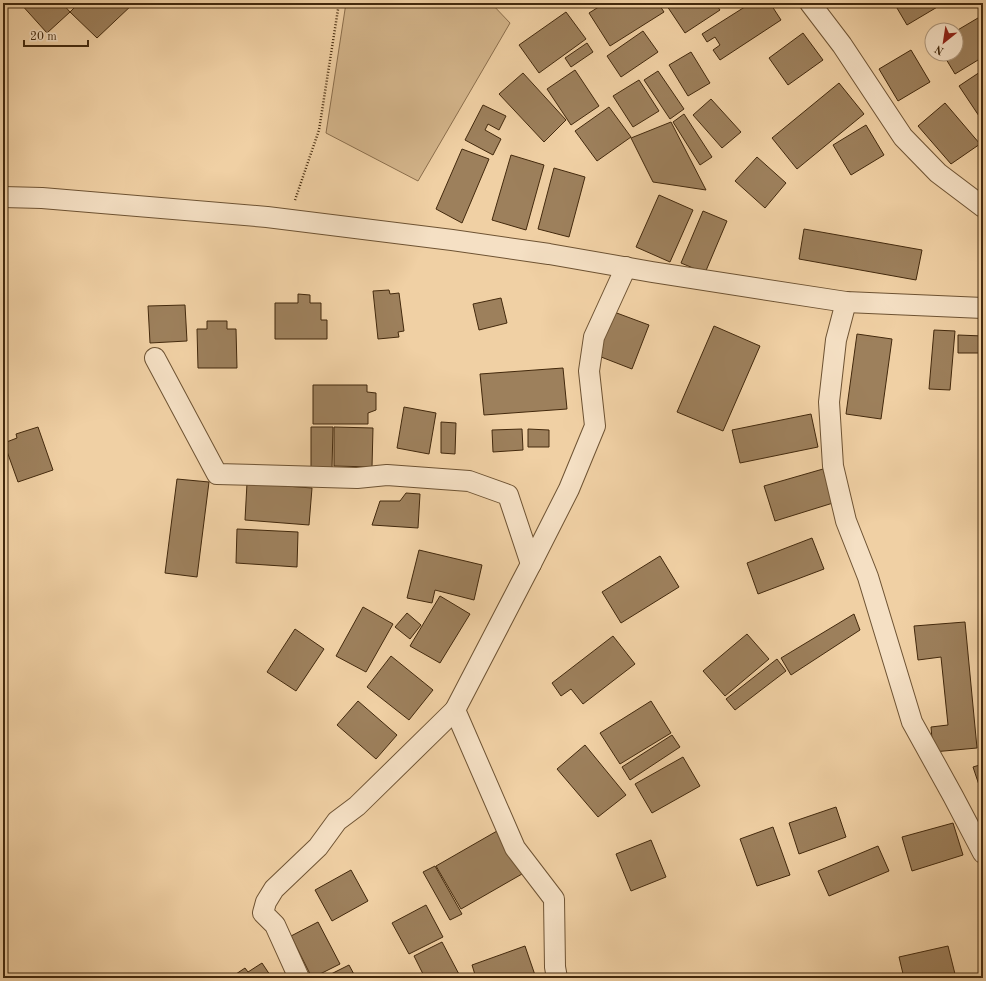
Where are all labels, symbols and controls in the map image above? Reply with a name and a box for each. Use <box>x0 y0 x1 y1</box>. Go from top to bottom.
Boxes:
scale bar <box>24 22 88 48</box>
north arrow <box>924 22 964 62</box>
text: 20 m <box>30 31 57 43</box>
text: N <box>933 42 946 56</box>

